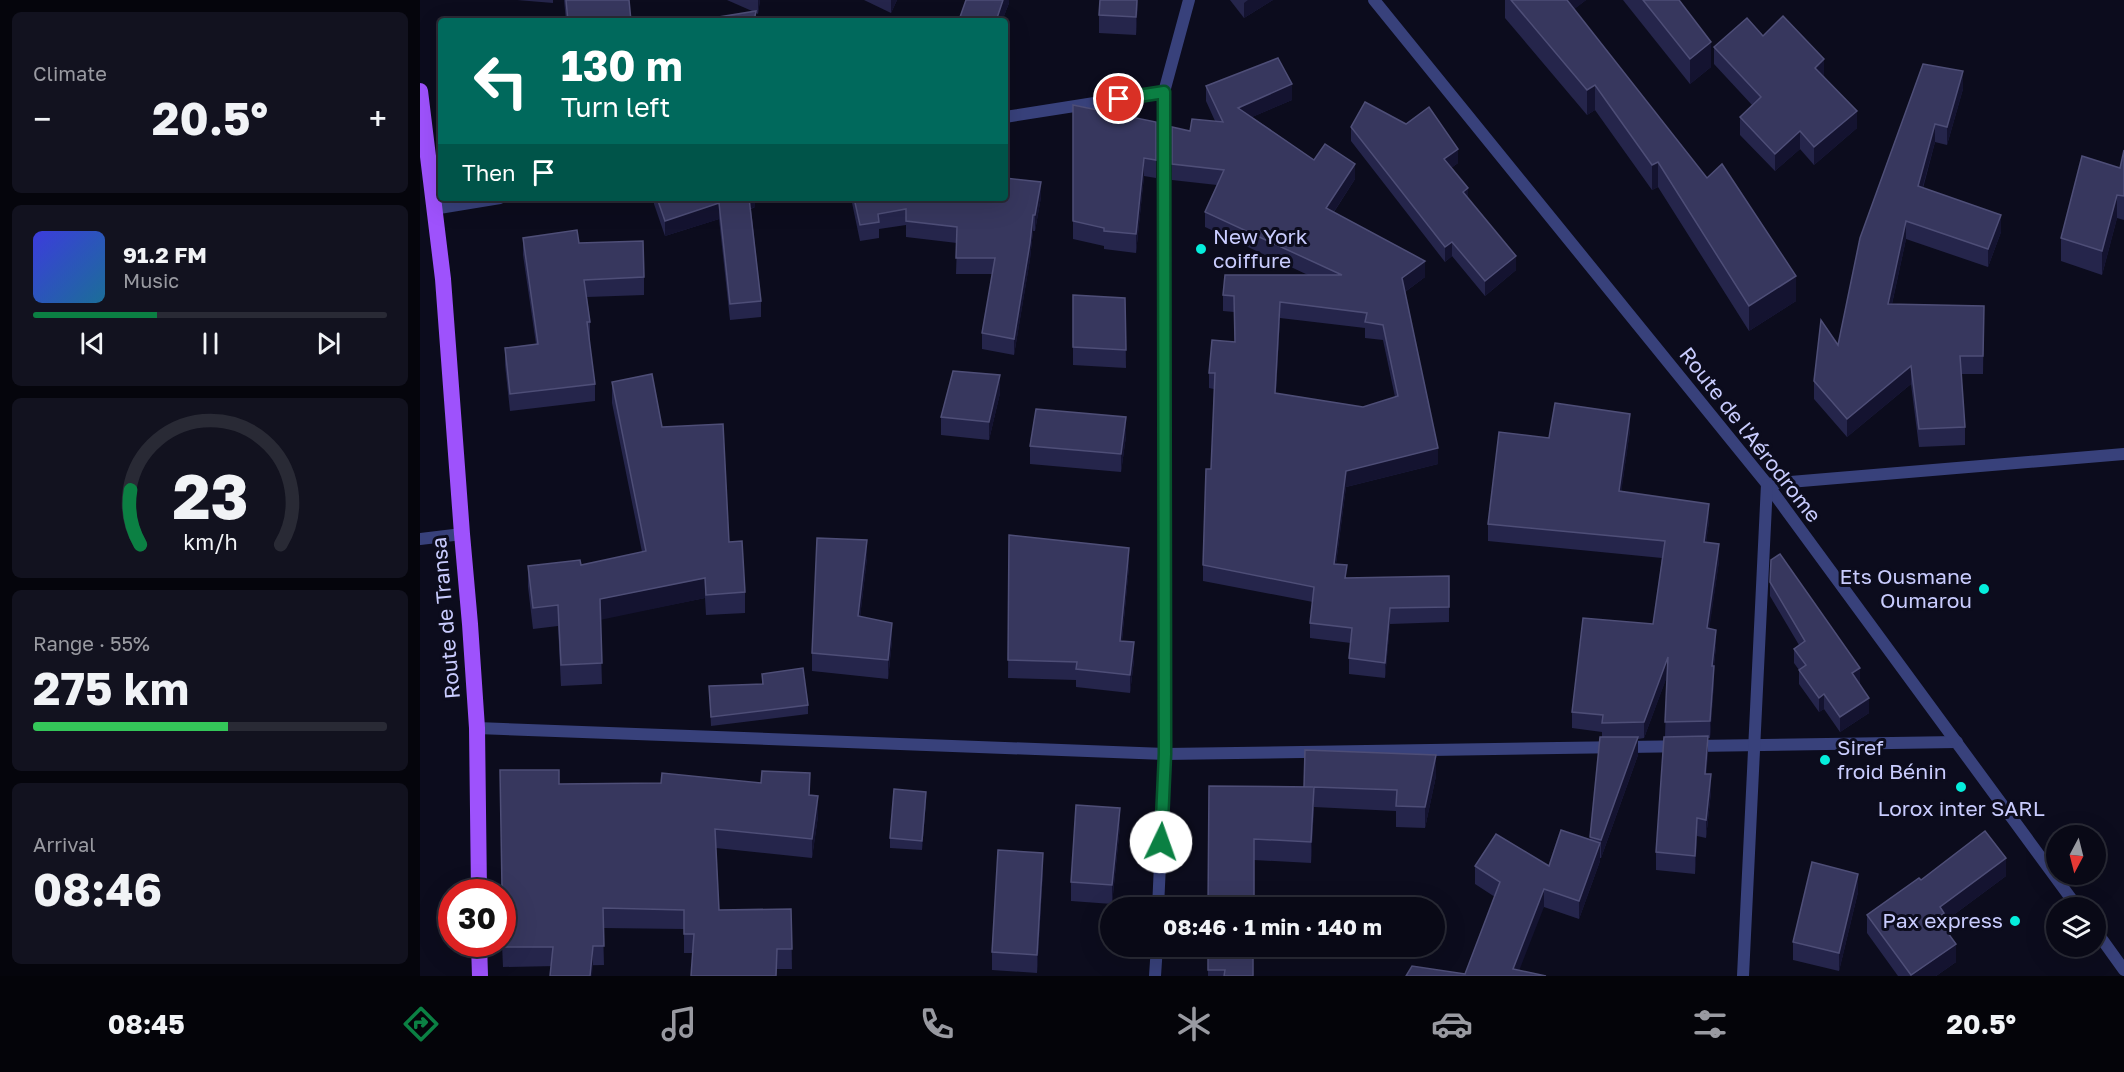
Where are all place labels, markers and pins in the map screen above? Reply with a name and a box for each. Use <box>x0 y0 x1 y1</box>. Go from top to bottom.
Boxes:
pin <box>1093 73 1144 124</box>
place label: New York coiffure <box>1213 223 1308 273</box>
marker: New York coiffure <box>1194 242 1208 256</box>
place label: Ets Ousmane Oumarou <box>1839 563 1972 613</box>
marker: Ets Ousmane Oumarou <box>1977 582 1991 596</box>
place label: Siref froid Bénin <box>1837 734 1947 784</box>
marker: Siref froid Bénin <box>1818 753 1832 767</box>
marker: Lorox inter SARL <box>1954 780 1968 794</box>
place label: Lorox inter SARL <box>1877 795 2045 821</box>
place label: Pax express <box>1882 907 2003 933</box>
marker: Pax express <box>2008 914 2022 928</box>

